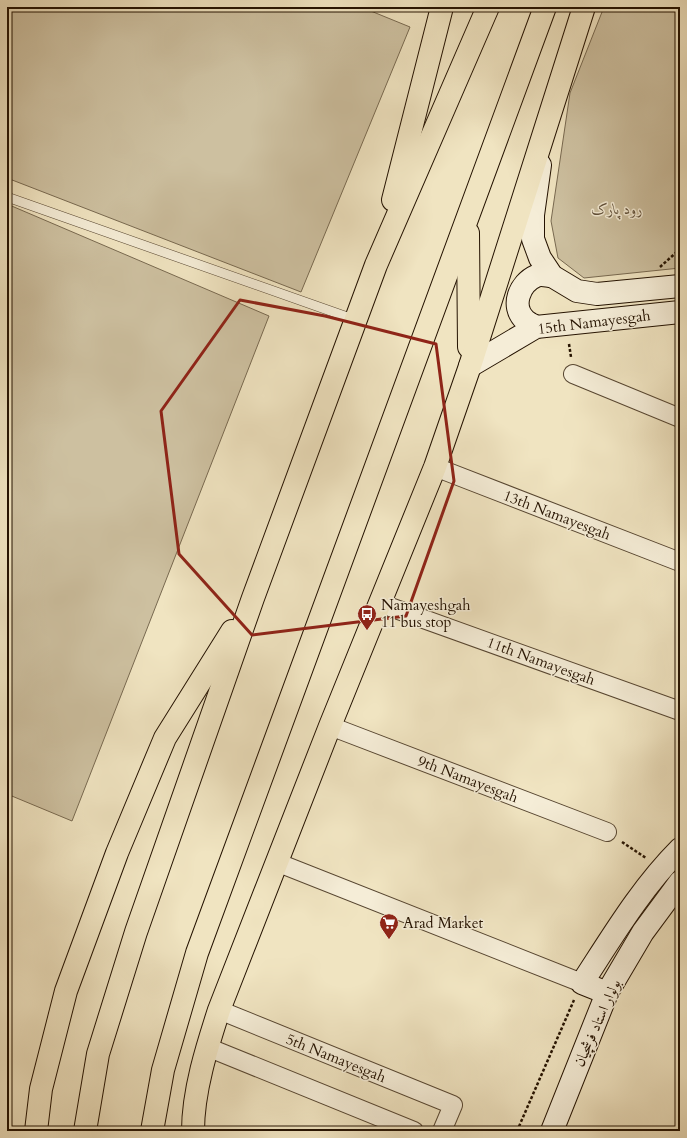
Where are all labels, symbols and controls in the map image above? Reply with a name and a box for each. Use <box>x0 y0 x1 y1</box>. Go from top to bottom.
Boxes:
park label: رود پارک <box>591 199 643 220</box>
street label: 15th Namayesgah <box>536 305 652 339</box>
street label: 13th Namayesgah <box>500 485 614 545</box>
place label: Namayeshgah 11 bus stop <box>381 595 471 632</box>
bus stop icon: Namayeshgah 11 bus stop <box>356 603 378 631</box>
street label: 11th Namayesgah <box>484 632 599 690</box>
street label: 9th Namayesgah <box>415 751 522 808</box>
supermarket icon: Arad Market <box>378 912 400 940</box>
place label: Arad Market <box>403 913 484 933</box>
street label: بولوار استاد فرشچیان <box>569 976 625 1070</box>
street label: 5th Namayesgah <box>283 1029 390 1087</box>

